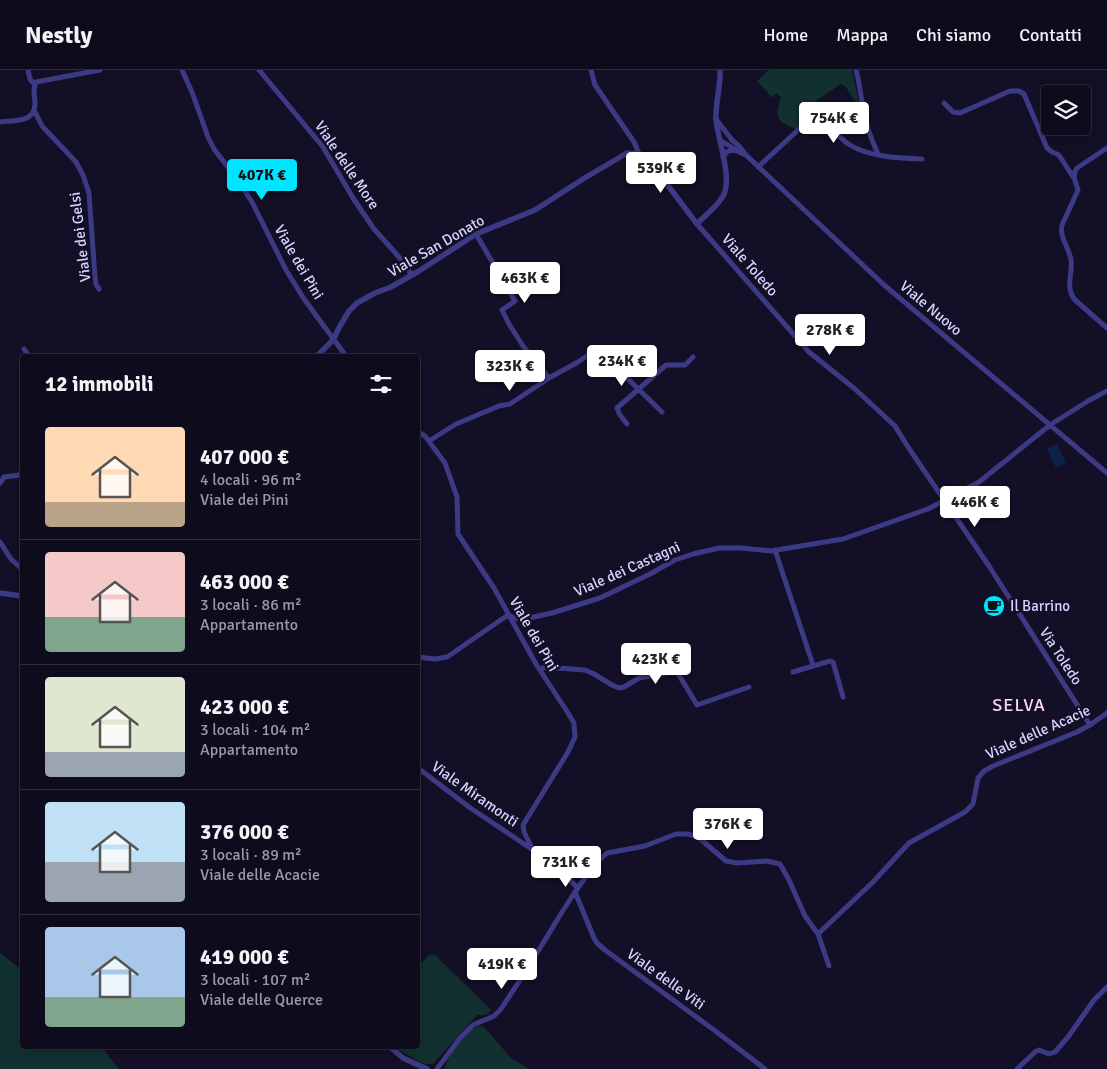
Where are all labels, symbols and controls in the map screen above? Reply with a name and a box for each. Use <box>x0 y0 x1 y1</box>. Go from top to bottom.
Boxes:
text: Nestly <box>25 20 92 50</box>
text: Home <box>763 24 808 46</box>
text: Mappa <box>836 24 888 46</box>
text: Chi siamo <box>916 24 991 46</box>
text: Contatti <box>1019 24 1082 46</box>
map controls <box>1041 85 1091 135</box>
button: layers <box>1041 85 1091 135</box>
pin: 754K € <box>793 102 875 144</box>
text: 754K € <box>810 108 858 128</box>
street label: Viale delle More <box>311 117 383 213</box>
pin: 539K € <box>620 152 702 194</box>
pin: 407K € <box>221 158 303 201</box>
text: 539K € <box>637 158 685 178</box>
text: 407K € <box>238 165 286 185</box>
street label: Viale dei Gelsi <box>66 191 94 283</box>
street label: Viale San Donato <box>384 211 488 281</box>
street label: Viale dei Pini <box>270 222 328 302</box>
street label: Viale Toledo <box>718 230 782 300</box>
pin: 463K € <box>484 262 566 304</box>
text: 463K € <box>501 268 549 288</box>
street label: Viale Nuovo <box>896 277 966 339</box>
pin: 278K € <box>789 314 871 356</box>
text: 278K € <box>806 320 854 340</box>
pin: 234K € <box>581 344 663 387</box>
pin: 323K € <box>469 350 551 392</box>
text: 234K € <box>598 351 646 371</box>
text: 323K € <box>486 356 534 376</box>
icon: filters <box>367 370 395 398</box>
text: 12 immobili <box>45 371 154 397</box>
text: 407 000 € <box>200 444 289 470</box>
icon: home <box>85 447 145 507</box>
text: 4 locali · 96 m² <box>200 470 302 490</box>
pin: 446K € <box>934 486 1016 528</box>
text: Viale dei Pini <box>200 490 289 510</box>
text: 446K € <box>951 492 999 512</box>
street label: Viale dei Castagni <box>571 538 683 600</box>
text: 463 000 € <box>200 569 289 595</box>
icon: home <box>85 572 145 632</box>
street label: Viale dei Pini <box>505 594 563 674</box>
cafe icon: Il Barrino <box>982 594 1006 618</box>
text: 3 locali · 86 m² <box>200 595 302 615</box>
place label: Il Barrino <box>1010 597 1070 615</box>
text: Appartamento <box>200 615 298 635</box>
street label: Via Toledo <box>1036 624 1086 688</box>
pin: 423K € <box>615 642 697 685</box>
text: 423K € <box>632 649 680 669</box>
text: 423 000 € <box>200 694 289 720</box>
district label: SELVA <box>992 694 1046 716</box>
icon: home <box>85 697 145 757</box>
street label: Viale delle Acacie <box>983 701 1093 763</box>
text: 3 locali · 104 m² <box>200 720 310 740</box>
text: Appartamento <box>200 740 298 760</box>
street label: Viale Miramonti <box>428 757 522 831</box>
pin: 376K € <box>687 808 769 850</box>
text: 376K € <box>704 814 752 834</box>
text: 376 000 € <box>200 819 289 845</box>
icon: home <box>85 822 145 882</box>
text: 3 locali · 89 m² <box>200 845 302 865</box>
pin: 731K € <box>525 846 607 888</box>
text: 731K € <box>542 852 590 872</box>
text: Viale delle Acacie <box>200 865 320 885</box>
text: 419 000 € <box>200 944 289 970</box>
street label: Viale delle Viti <box>623 945 709 1013</box>
icon: home <box>85 947 145 1007</box>
pin: 419K € <box>461 948 543 990</box>
text: 419K € <box>478 954 526 974</box>
text: 3 locali · 107 m² <box>200 970 310 990</box>
text: Viale delle Querce <box>200 990 323 1010</box>

